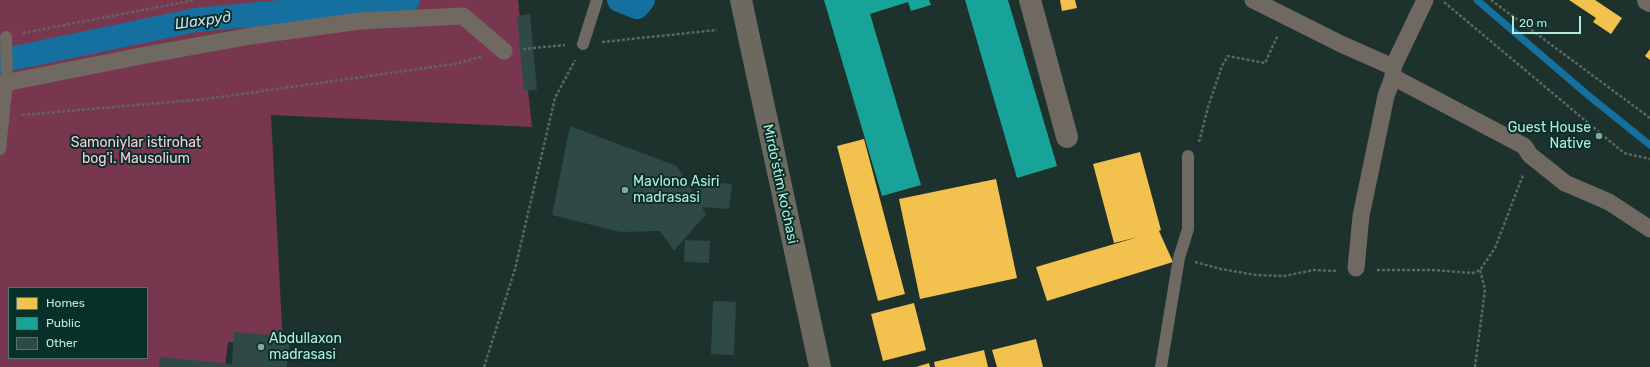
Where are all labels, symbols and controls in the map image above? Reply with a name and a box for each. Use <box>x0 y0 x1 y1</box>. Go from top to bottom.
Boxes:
water label: Шахруд <box>174 8 232 34</box>
scale bar <box>1514 8 1583 34</box>
text: 20 m <box>1519 16 1547 30</box>
place label: Guest House Native <box>1508 120 1591 152</box>
street label: Mirdo'stim ko'chasi <box>759 123 801 245</box>
marker: Guest House Native <box>1594 131 1604 141</box>
park label: Samoniylar istirohat bog'i. Mausolium <box>71 135 201 168</box>
place label: Mavlono Asiri madrasasi <box>633 174 719 206</box>
marker: Mavlono Asiri madrasasi <box>620 185 630 195</box>
legend <box>8 287 148 359</box>
text: Homes <box>46 296 85 310</box>
text: Public <box>46 316 81 330</box>
place label: Abdullaxon madrasasi <box>269 331 342 364</box>
text: Other <box>46 336 77 350</box>
marker: Abdullaxon madrasasi <box>256 342 266 352</box>

